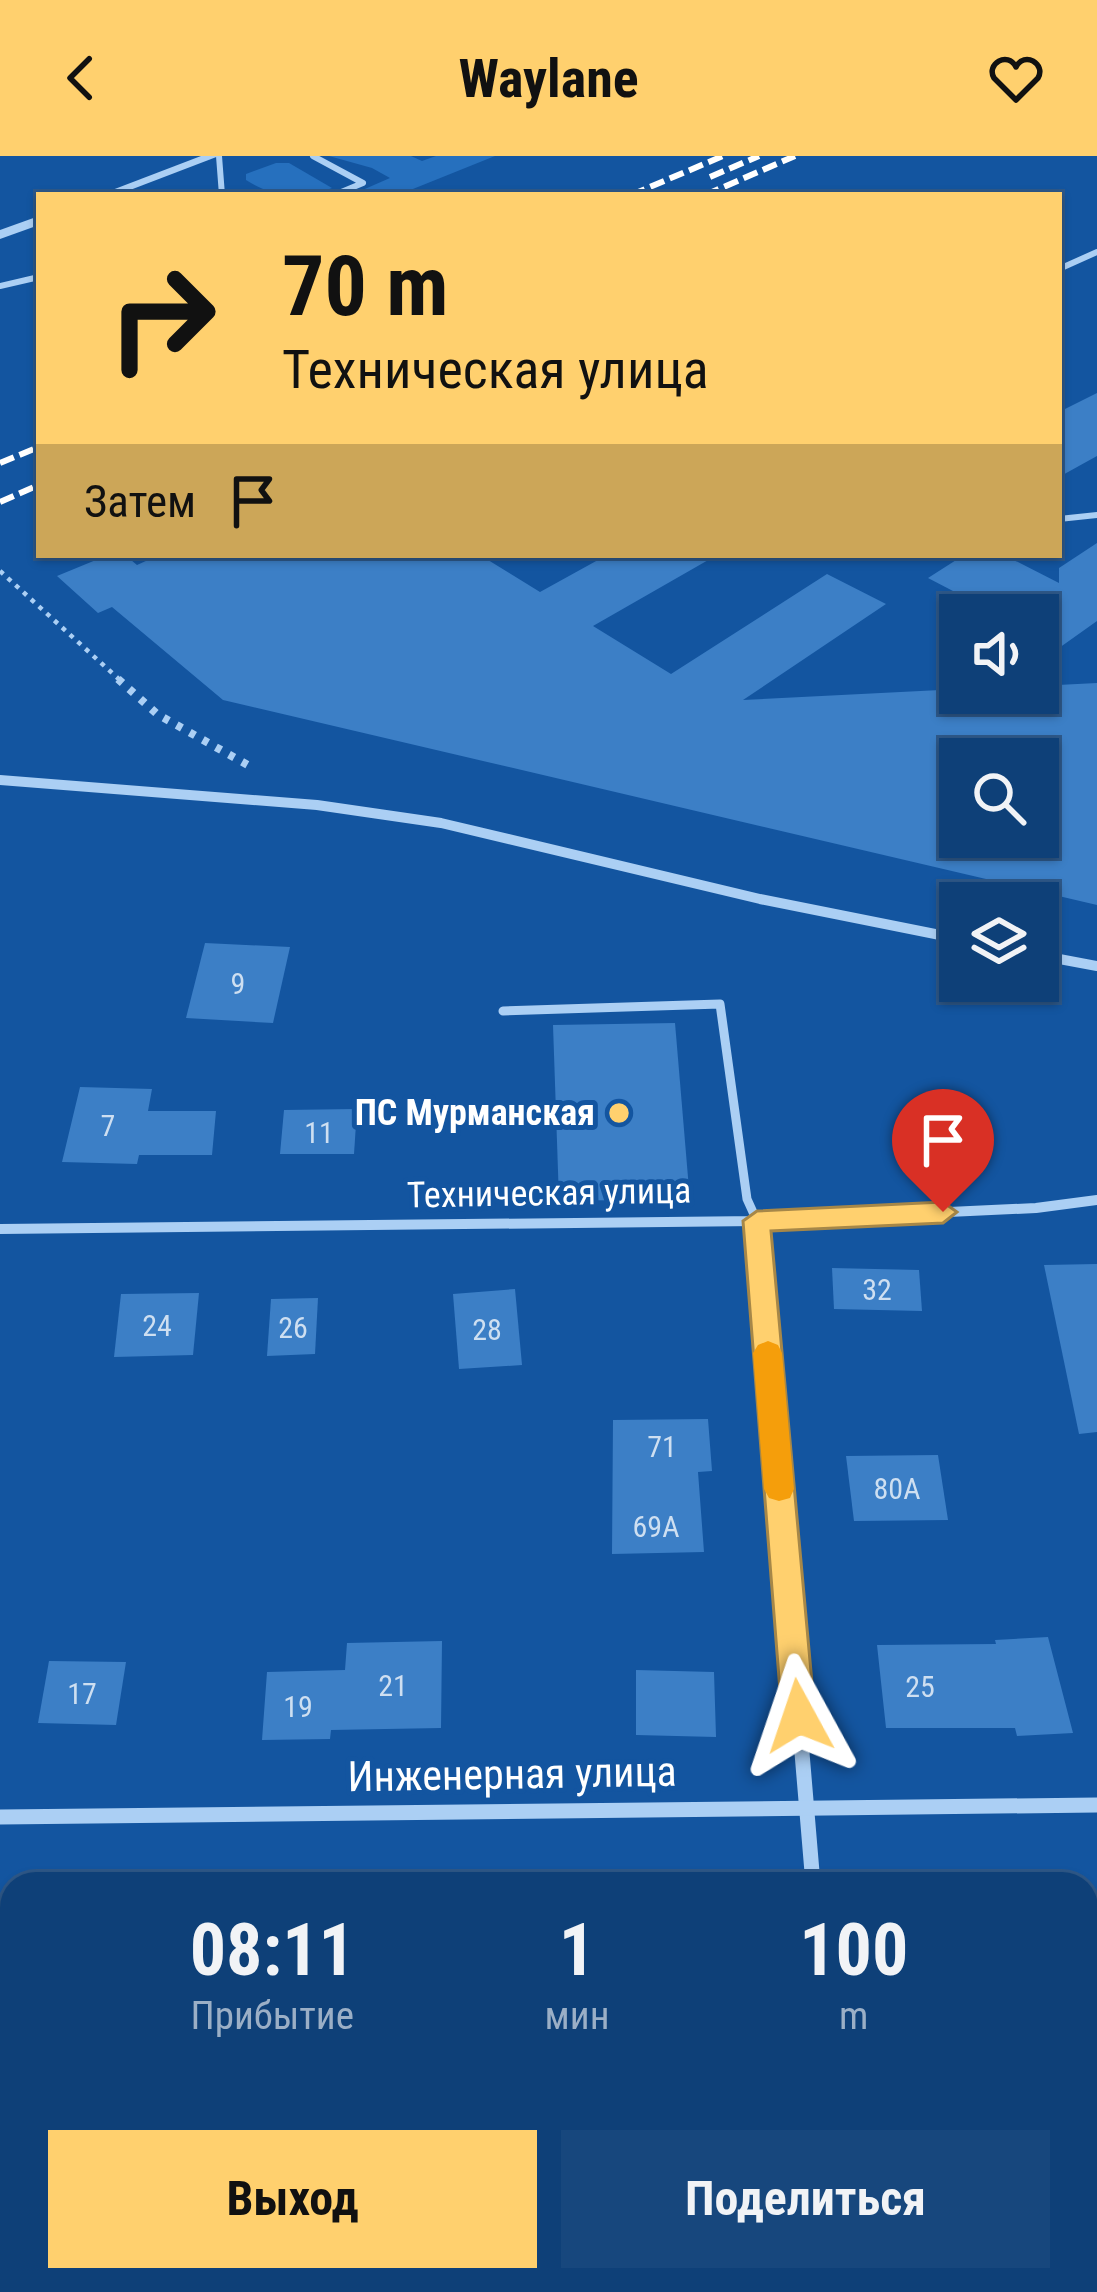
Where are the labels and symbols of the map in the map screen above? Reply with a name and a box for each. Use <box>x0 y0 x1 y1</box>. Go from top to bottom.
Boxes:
house number: 9 <box>231 966 245 1001</box>
pin <box>892 1089 994 1212</box>
place label: ПС Мурманская <box>355 1092 595 1134</box>
marker: ПС Мурманская <box>606 1100 632 1126</box>
house number: 7 <box>101 1108 115 1143</box>
house number: 11 <box>304 1115 334 1150</box>
street label: Техническая улица <box>406 1170 692 1216</box>
house number: 32 <box>862 1272 892 1307</box>
house number: 24 <box>142 1308 172 1343</box>
house number: 26 <box>278 1310 308 1345</box>
house number: 28 <box>472 1312 502 1347</box>
house number: 71 <box>647 1429 677 1464</box>
house number: 80А <box>874 1471 920 1506</box>
house number: 69А <box>633 1509 679 1544</box>
position arrow <box>736 1653 862 1779</box>
house number: 21 <box>378 1668 408 1703</box>
house number: 25 <box>905 1669 935 1704</box>
house number: 17 <box>67 1676 97 1711</box>
house number: 19 <box>283 1689 313 1724</box>
street label: Инженерная улица <box>347 1747 677 1801</box>

